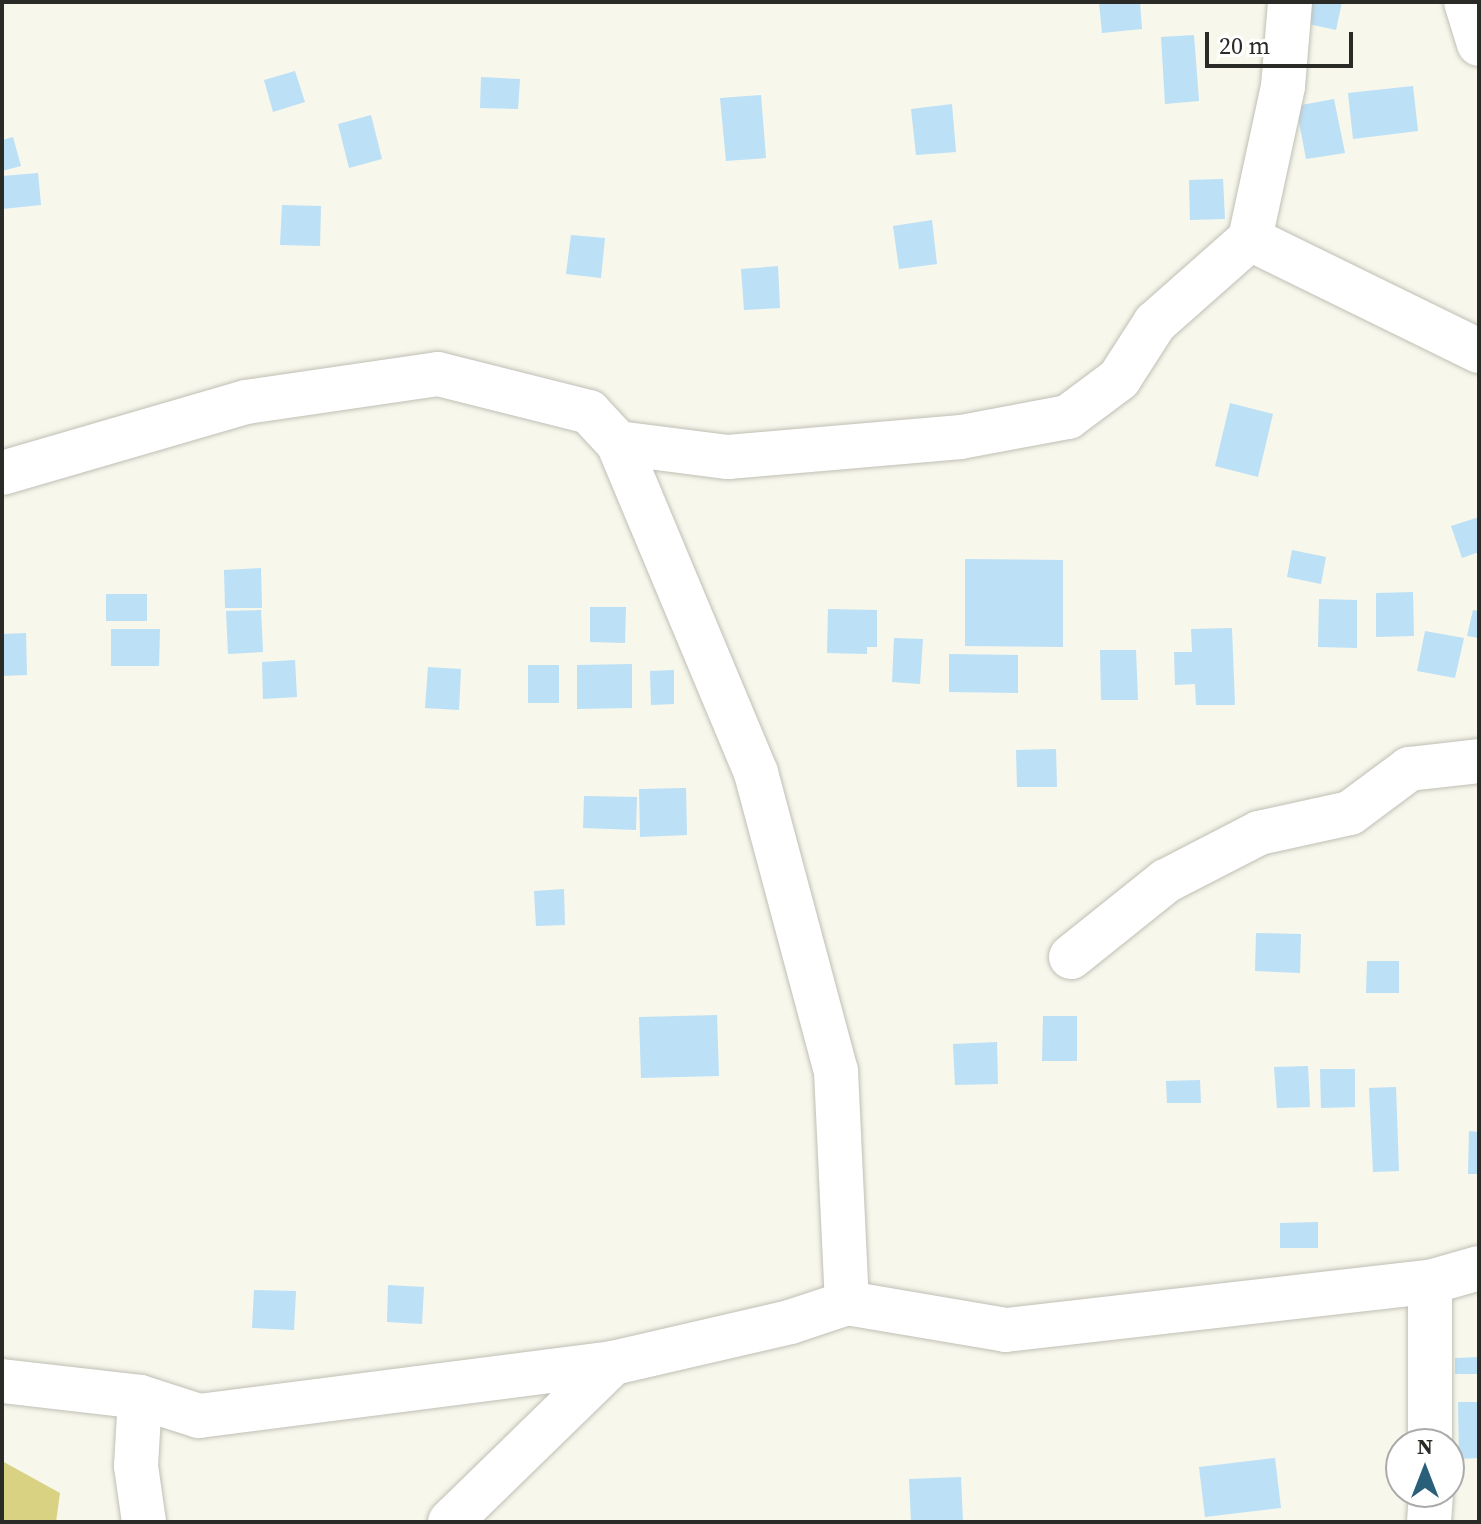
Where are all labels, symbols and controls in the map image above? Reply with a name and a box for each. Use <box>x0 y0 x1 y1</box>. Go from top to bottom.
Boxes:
scale bar <box>1209 16 1357 66</box>
text: 20 m <box>1219 29 1270 62</box>
north arrow <box>1385 1428 1465 1508</box>
text: N <box>1417 1431 1433 1461</box>

